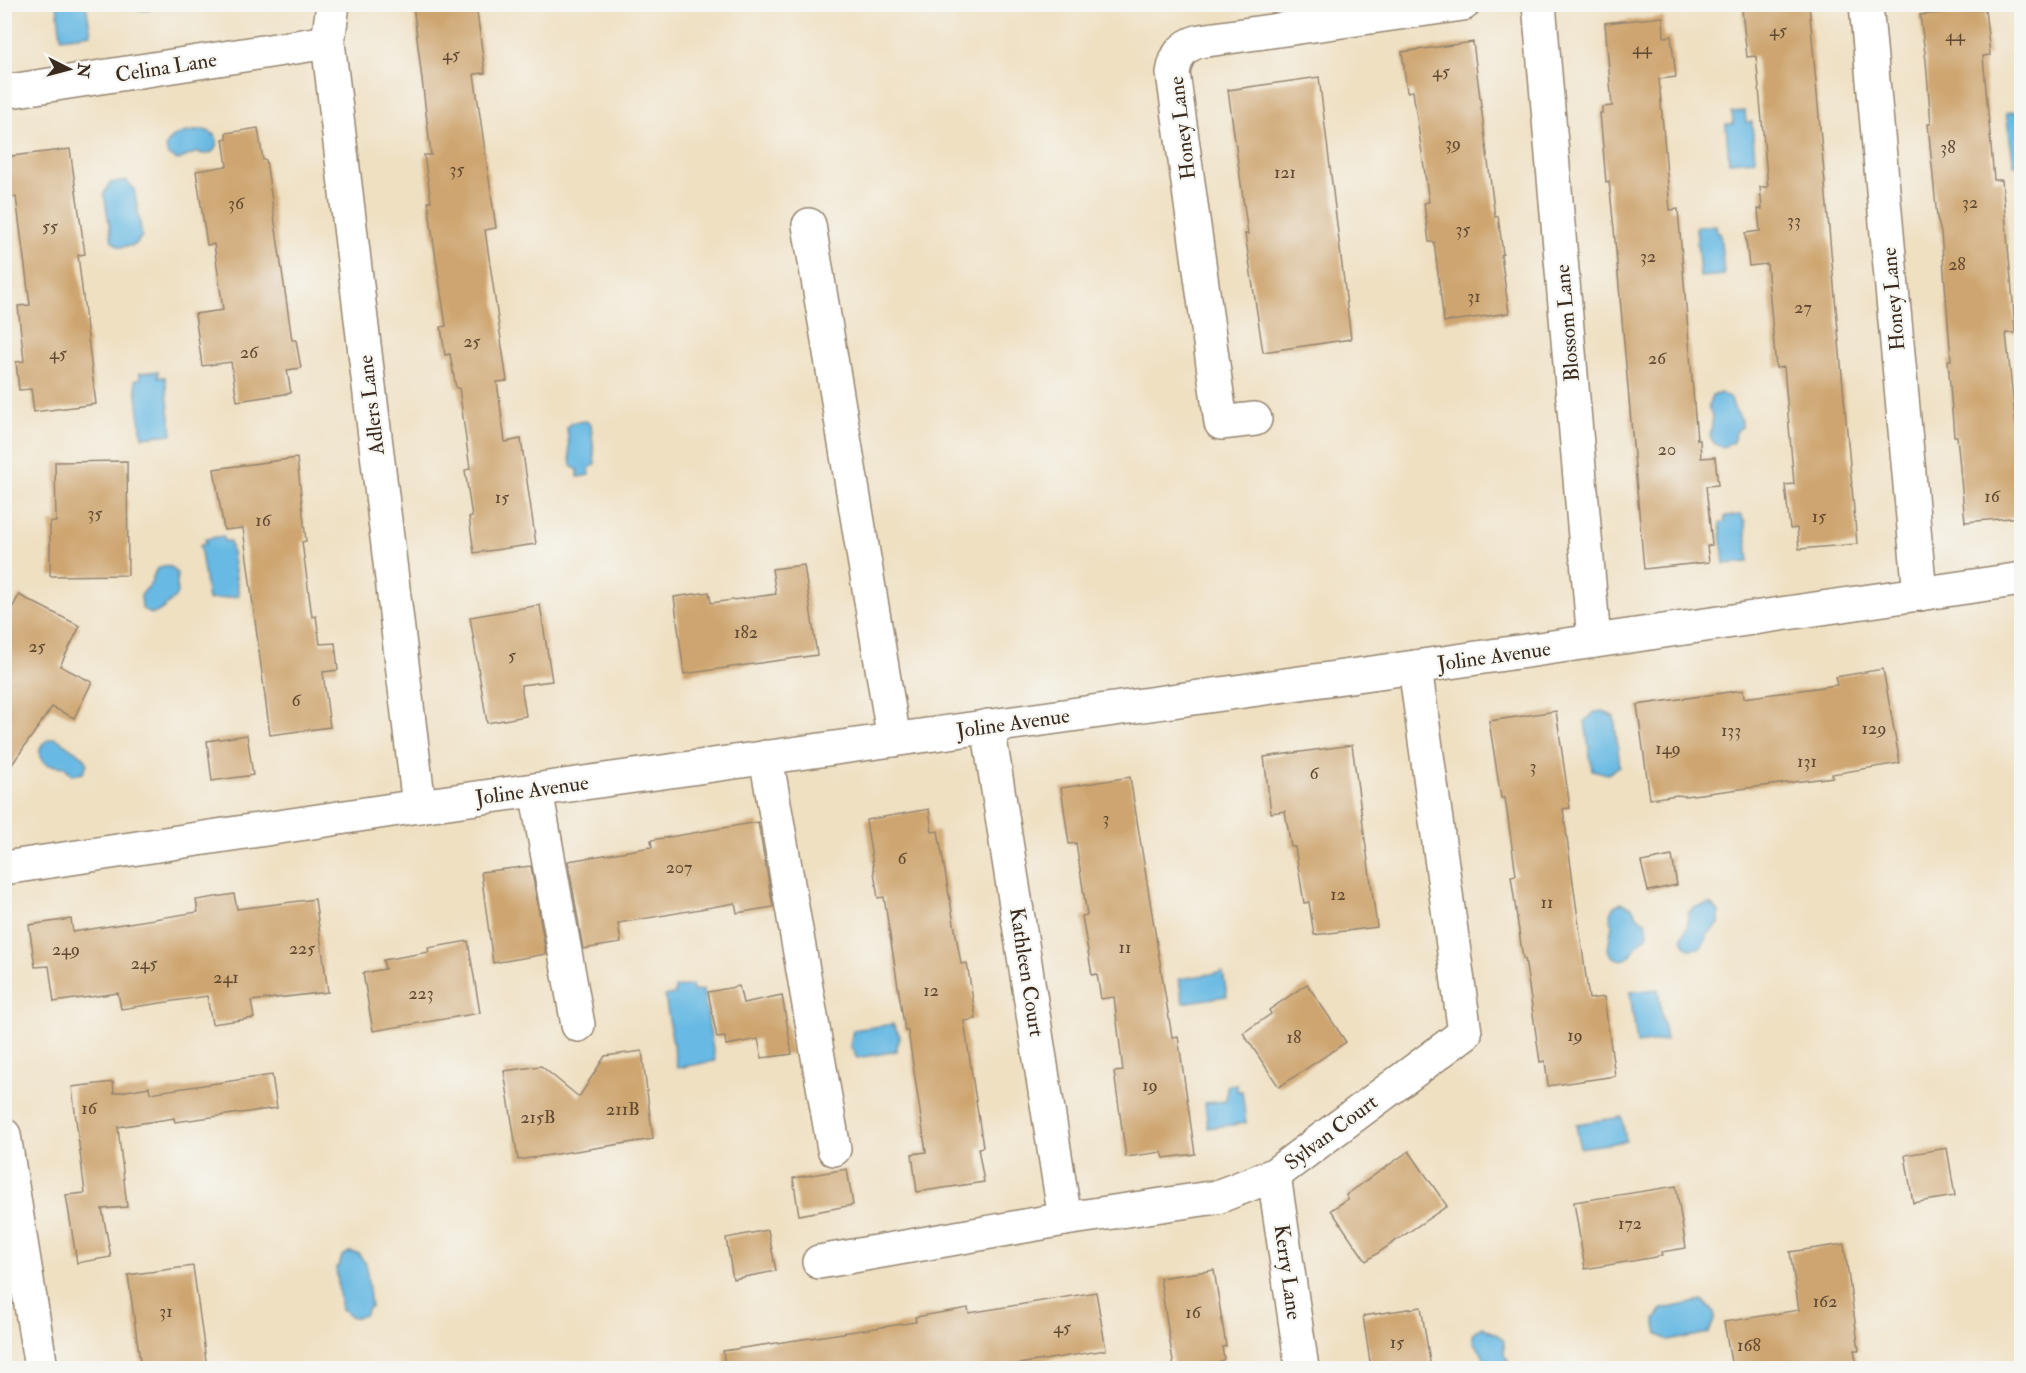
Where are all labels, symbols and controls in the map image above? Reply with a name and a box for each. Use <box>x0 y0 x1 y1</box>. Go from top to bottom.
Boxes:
house number: 45 <box>1769 19 1787 42</box>
house number: 44 <box>1945 24 1966 47</box>
house number: 44 <box>1632 37 1653 60</box>
north arrow <box>39 39 99 99</box>
house number: 45 <box>442 43 460 66</box>
street label: Celina Lane <box>113 46 219 89</box>
house number: 45 <box>1432 60 1450 83</box>
text: N <box>72 61 94 79</box>
street label: Honey Lane <box>1163 75 1202 181</box>
house number: 39 <box>1445 132 1461 155</box>
house number: 38 <box>1940 136 1956 159</box>
house number: 35 <box>450 158 464 181</box>
house number: 121 <box>1274 161 1296 184</box>
house number: 32 <box>1962 191 1978 214</box>
house number: 36 <box>228 192 245 215</box>
house number: 33 <box>1787 209 1801 232</box>
house number: 55 <box>42 215 58 238</box>
house number: 35 <box>1456 218 1470 241</box>
house number: 32 <box>1640 245 1656 268</box>
street label: Honey Lane <box>1876 246 1911 352</box>
house number: 28 <box>1948 253 1966 276</box>
street label: Blossom Lane <box>1549 263 1586 383</box>
house number: 31 <box>1467 285 1481 308</box>
house number: 27 <box>1794 296 1812 319</box>
house number: 25 <box>464 330 481 353</box>
house number: 26 <box>240 341 259 364</box>
house number: 45 <box>49 342 67 365</box>
house number: 26 <box>1648 347 1667 370</box>
street label: Adlers Lane <box>352 353 391 458</box>
house number: 20 <box>1658 438 1676 461</box>
house number: 16 <box>1984 485 2001 508</box>
house number: 15 <box>495 486 509 509</box>
house number: 35 <box>88 502 102 525</box>
house number: 15 <box>1812 505 1826 528</box>
house number: 16 <box>255 509 272 532</box>
house number: 182 <box>734 621 758 644</box>
house number: 25 <box>29 635 46 658</box>
street label: Joline Avenue <box>1435 635 1553 678</box>
house number: 5 <box>508 644 516 667</box>
house number: 6 <box>291 689 301 712</box>
street label: Joline Avenue <box>954 702 1072 745</box>
house number: 129 <box>1862 717 1886 740</box>
house number: 133 <box>1721 719 1741 742</box>
house number: 149 <box>1655 737 1681 760</box>
house number: 131 <box>1797 750 1817 773</box>
house number: 3 <box>1530 755 1536 778</box>
house number: 6 <box>1309 762 1319 785</box>
street label: Joline Avenue <box>473 769 591 812</box>
house number: 3 <box>1103 807 1109 830</box>
house number: 6 <box>897 847 907 870</box>
house number: 207 <box>666 856 692 879</box>
house number: 12 <box>1330 883 1346 906</box>
house number: 11 <box>1541 891 1553 914</box>
street label: Kathleen Court <box>1003 906 1050 1039</box>
house number: 11 <box>1119 936 1131 959</box>
house number: 225 <box>289 937 315 960</box>
house number: 249 <box>52 938 80 961</box>
house number: 245 <box>131 952 157 975</box>
house number: 241 <box>213 966 239 989</box>
house number: 12 <box>923 979 939 1002</box>
house number: 223 <box>408 982 434 1005</box>
house number: 19 <box>1567 1024 1583 1047</box>
house number: 18 <box>1287 1026 1301 1049</box>
house number: 19 <box>1142 1074 1158 1097</box>
street label: Sylvan Court <box>1279 1088 1383 1176</box>
house number: 16 <box>81 1097 98 1120</box>
house number: 211B <box>606 1098 640 1121</box>
house number: 215B <box>520 1106 556 1129</box>
house number: 172 <box>1618 1212 1642 1235</box>
street label: Kerry Lane <box>1267 1223 1308 1322</box>
house number: 162 <box>1813 1290 1837 1313</box>
house number: 31 <box>159 1300 173 1323</box>
house number: 16 <box>1185 1301 1202 1324</box>
house number: 45 <box>1053 1316 1071 1339</box>
house number: 15 <box>1390 1331 1404 1354</box>
house number: 168 <box>1737 1334 1761 1357</box>

